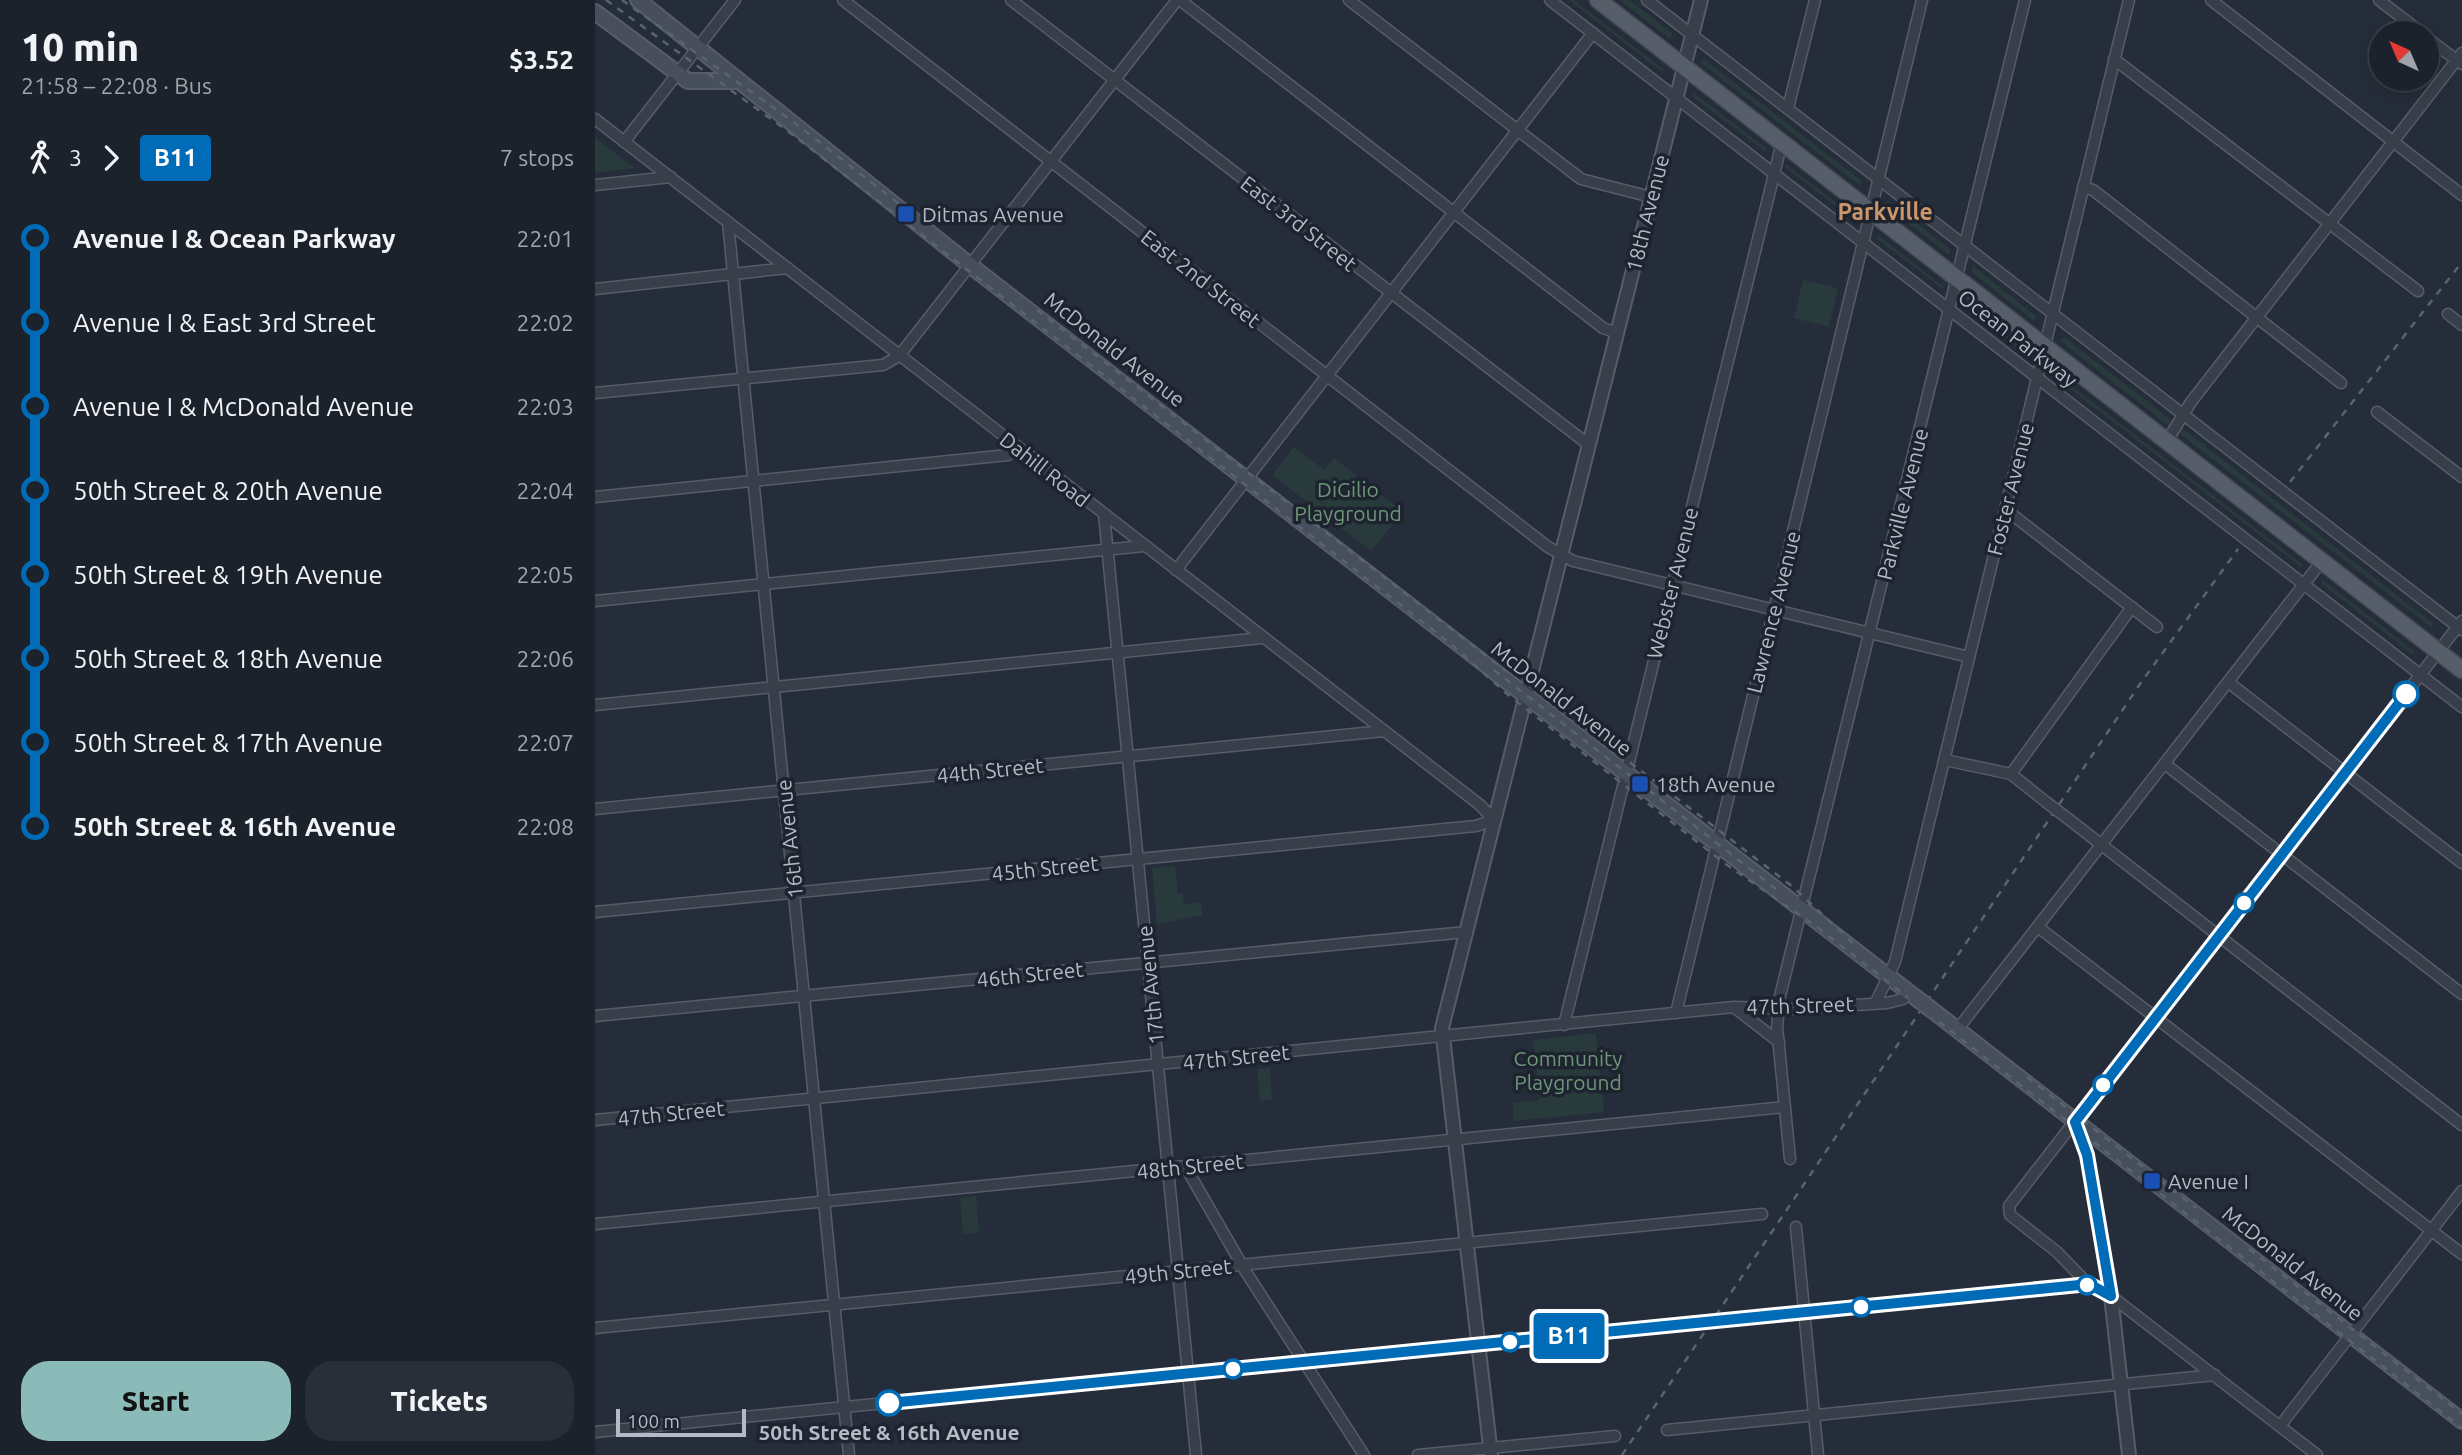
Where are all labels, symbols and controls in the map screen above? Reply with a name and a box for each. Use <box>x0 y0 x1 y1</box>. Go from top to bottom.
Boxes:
north arrow <box>2369 21 2439 91</box>
map controls <box>2369 21 2439 91</box>
text: 10 min <box>21 26 139 68</box>
text: $3.52 <box>509 45 574 74</box>
text: 21:58 – 22:08 · Bus <box>21 73 212 98</box>
icon: walk <box>21 139 59 177</box>
icon: forward <box>92 139 130 177</box>
text: B11 <box>154 144 197 171</box>
text: 3 <box>69 145 82 170</box>
text: 7 stops <box>500 145 574 170</box>
street label: 18th Avenue <box>1621 152 1673 274</box>
street label: East 3rd Street <box>1236 170 1362 276</box>
district label: Parkville <box>1837 199 1933 224</box>
place label: Ditmas Avenue <box>922 202 1064 226</box>
marker: Ditmas Avenue <box>896 204 916 224</box>
text: Avenue I & Ocean Parkway <box>73 224 396 253</box>
street label: East 2nd Street <box>1137 224 1265 332</box>
text: 22:01 <box>516 226 574 251</box>
street label: Ocean Parkway <box>1954 284 2082 392</box>
street label: McDonald Avenue <box>1040 287 1190 411</box>
text: Avenue I & East 3rd Street <box>73 308 376 337</box>
text: 22:02 <box>516 310 574 335</box>
text: Avenue I & McDonald Avenue <box>73 392 414 421</box>
text: 22:03 <box>516 394 574 419</box>
street label: Foster Avenue <box>1982 420 2038 558</box>
street label: Parkville Avenue <box>1872 426 1932 582</box>
street label: Dahill Road <box>995 427 1095 511</box>
text: 50th Street & 20th Avenue <box>73 476 383 505</box>
park label: DiGilio Playground <box>1294 477 1402 525</box>
text: 22:04 <box>516 478 574 503</box>
street label: Webster Avenue <box>1642 505 1702 661</box>
street label: Lawrence Avenue <box>1741 528 1805 696</box>
text: 50th Street & 19th Avenue <box>73 560 383 589</box>
text: 22:05 <box>516 562 574 587</box>
street label: McDonald Avenue <box>1487 636 1637 760</box>
text: 50th Street & 18th Avenue <box>73 644 383 673</box>
text: 22:06 <box>516 646 574 671</box>
unlabelled marker <box>2393 681 2419 707</box>
text: 50th Street & 17th Avenue <box>73 728 383 757</box>
text: 22:07 <box>516 730 574 755</box>
street label: 44th Street <box>935 752 1045 788</box>
place label: 18th Avenue <box>1656 772 1776 796</box>
marker: 18th Avenue <box>1630 774 1650 794</box>
street label: 16th Avenue <box>771 778 807 900</box>
text: 50th Street & 16th Avenue <box>73 812 396 841</box>
text: 22:08 <box>516 814 574 839</box>
street label: 45th Street <box>990 850 1100 886</box>
unlabelled marker <box>2234 893 2254 913</box>
street label: 17th Avenue <box>1132 924 1168 1046</box>
street label: 46th Street <box>975 956 1085 992</box>
street label: 47th Street <box>1746 991 1854 1019</box>
street label: 47th Street <box>1181 1039 1291 1075</box>
park label: Community Playground <box>1514 1046 1622 1094</box>
unlabelled marker <box>2093 1075 2113 1095</box>
street label: 47th Street <box>616 1095 726 1131</box>
street label: 48th Street <box>1135 1148 1245 1184</box>
place label: Avenue I <box>2168 1169 2249 1193</box>
marker: Avenue I <box>2142 1171 2162 1191</box>
street label: McDonald Avenue <box>2218 1201 2368 1325</box>
street label: 49th Street <box>1123 1253 1233 1289</box>
unlabelled marker <box>2077 1275 2097 1295</box>
unlabelled marker <box>1851 1297 1871 1317</box>
line badge: B11 <box>1529 1313 1609 1359</box>
text: B11 <box>1548 1322 1590 1349</box>
unlabelled marker <box>1500 1332 1520 1352</box>
unlabelled marker <box>1223 1359 1243 1379</box>
button: Start <box>21 1361 291 1441</box>
button: Tickets <box>305 1361 574 1441</box>
marker: 50th Street & 16th Avenue <box>876 1390 902 1416</box>
scale bar <box>616 1406 745 1438</box>
text: 100 m <box>627 1410 680 1432</box>
place label: 50th Street & 16th Avenue <box>758 1420 1020 1444</box>

